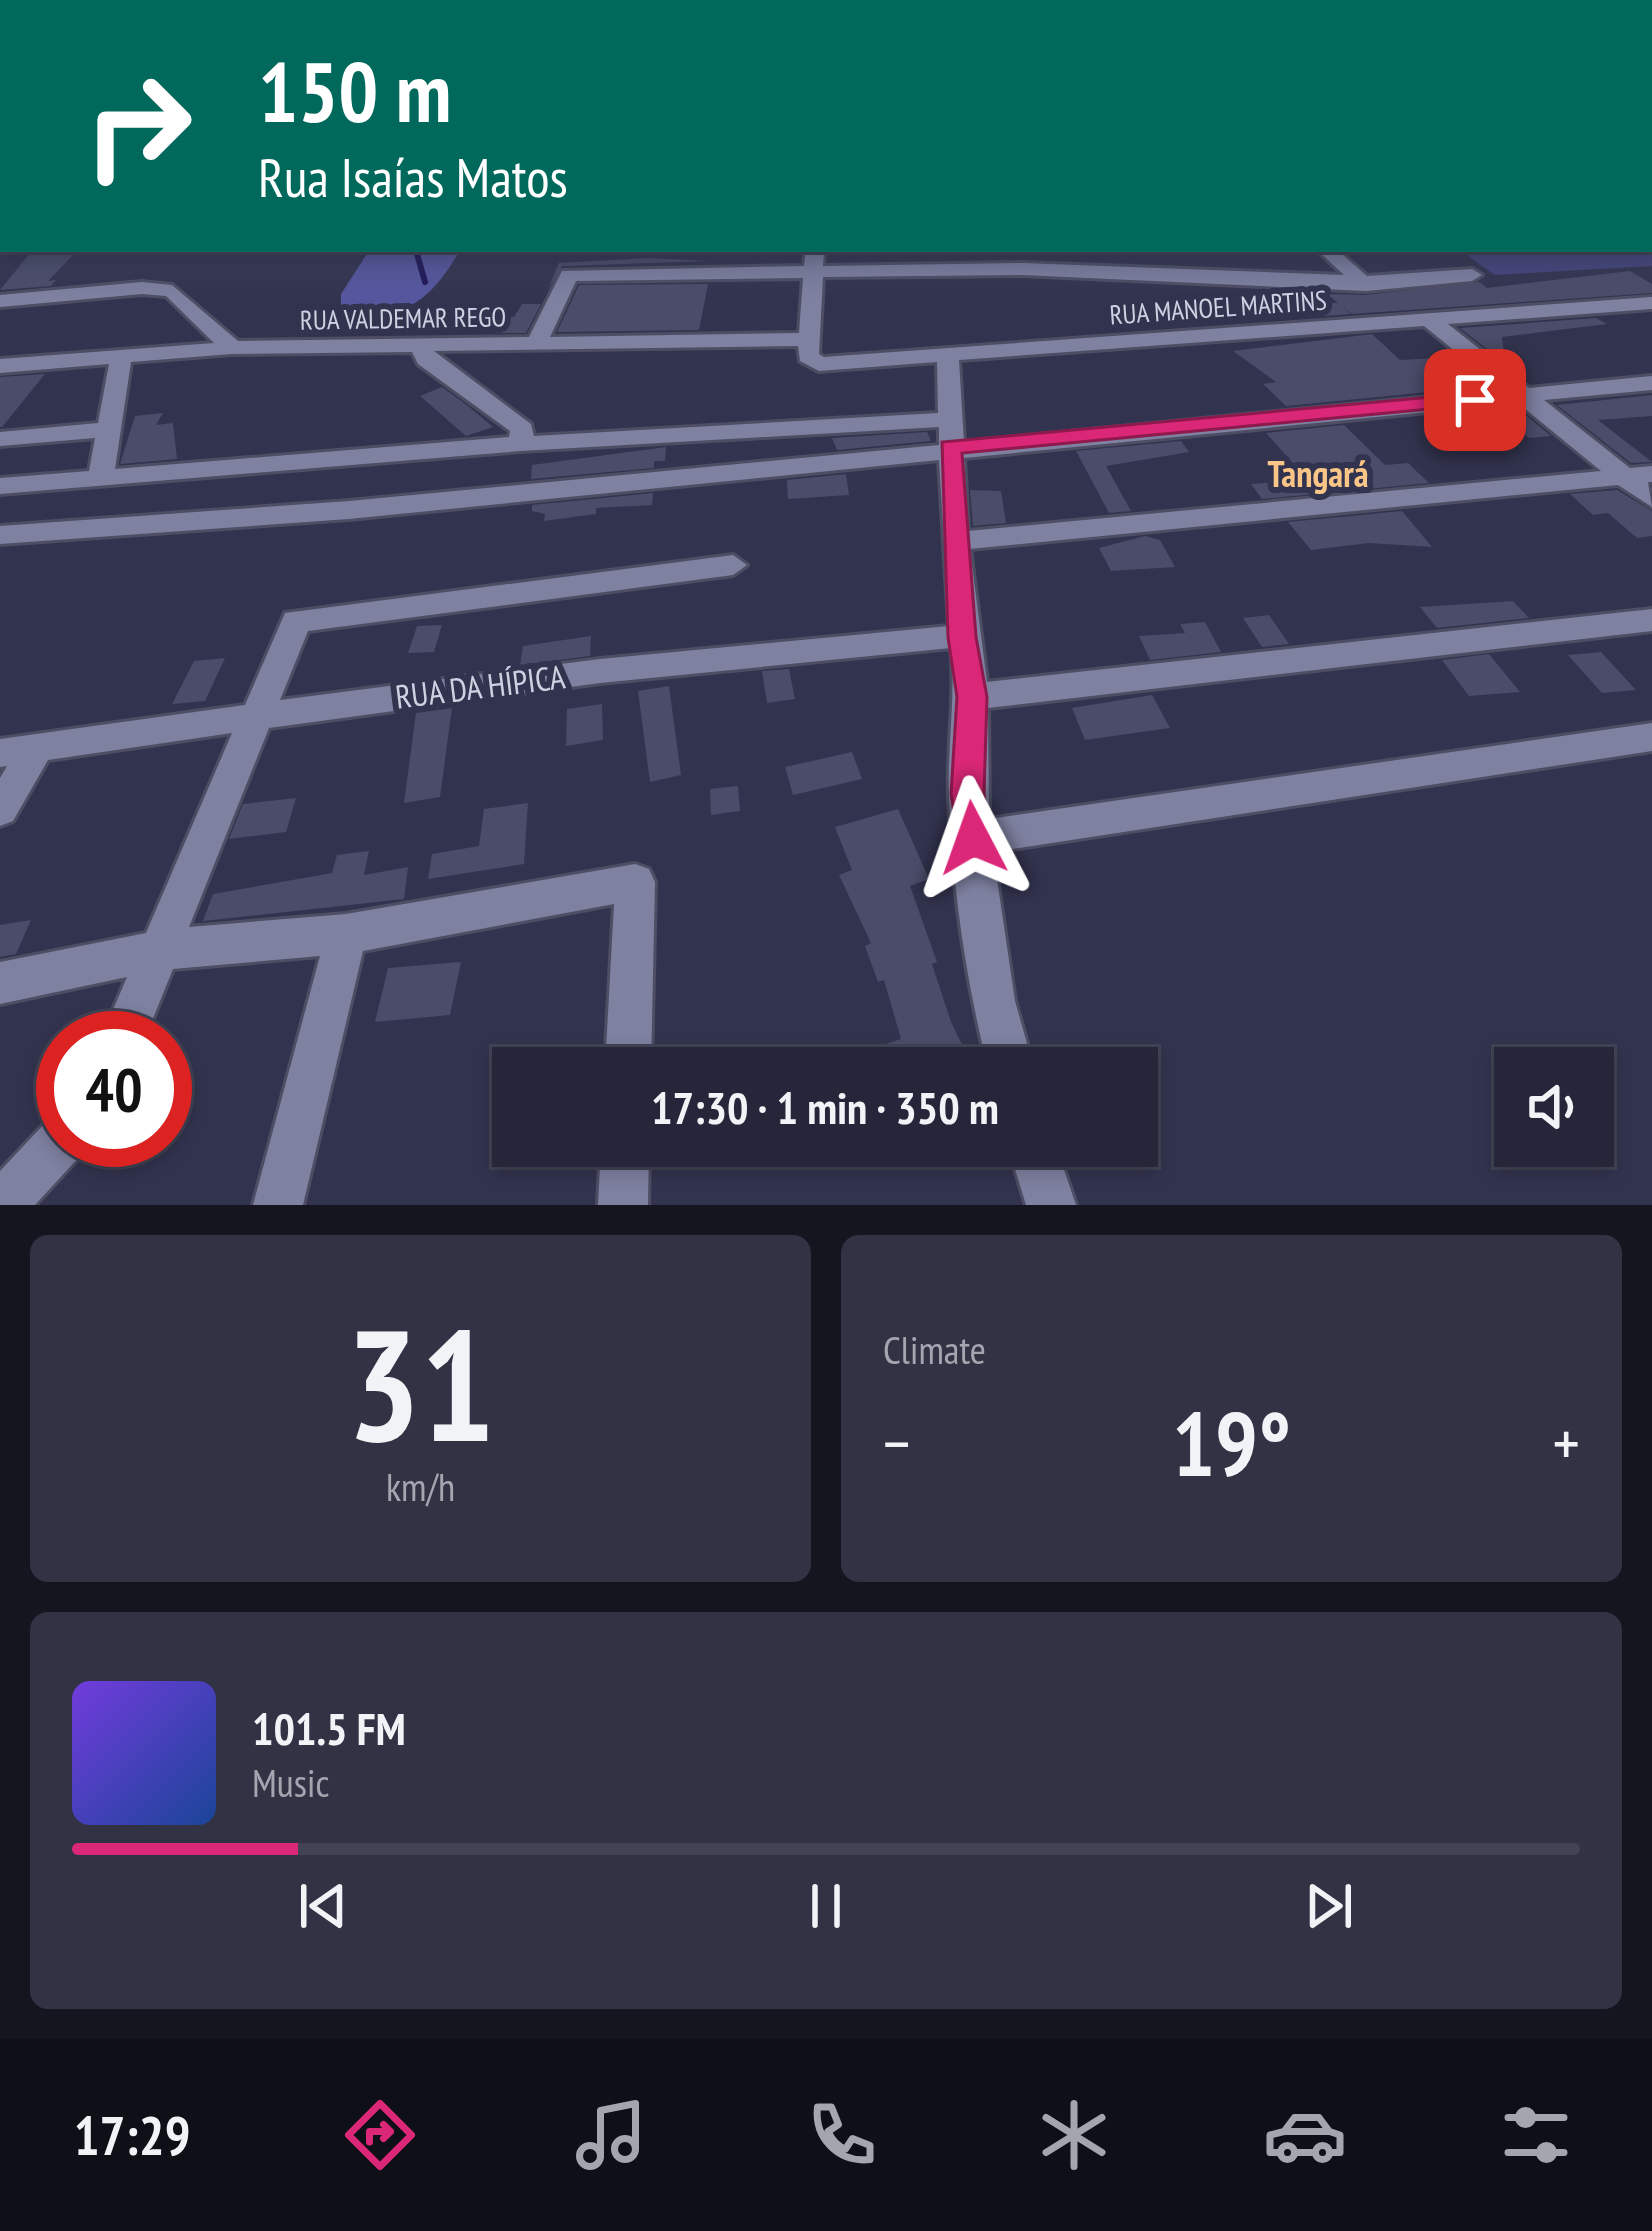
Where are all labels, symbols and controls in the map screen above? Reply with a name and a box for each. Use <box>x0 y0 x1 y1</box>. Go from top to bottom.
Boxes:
text: 150 m <box>258 36 451 145</box>
icon: right <box>60 48 216 204</box>
text: Rua Isaías Matos <box>258 142 568 212</box>
street label: RUA MANOEL MARTINS <box>1108 282 1328 332</box>
street label: RUA VALDEMAR REGO <box>299 299 507 337</box>
pin <box>1424 349 1526 451</box>
icon: arrive <box>1442 367 1508 433</box>
district label: Tangará <box>1267 450 1369 497</box>
street label: RUA DA HÍPICA <box>393 654 568 718</box>
position arrow <box>910 775 1036 901</box>
speed limit sign: 40 <box>36 1011 192 1167</box>
map controls <box>1494 1047 1614 1167</box>
button: sound <box>1494 1047 1614 1167</box>
text: 17:30 · 1 min · 350 m <box>651 1078 999 1136</box>
text: 31 <box>346 1282 495 1484</box>
text: Climate <box>883 1324 986 1375</box>
text: 19° <box>1172 1384 1291 1501</box>
text: − <box>883 1400 910 1485</box>
text: + <box>1553 1400 1580 1485</box>
text: km/h <box>386 1461 455 1512</box>
text: 101.5 FM <box>252 1699 406 1757</box>
text: Music <box>252 1757 329 1808</box>
icon: previous <box>290 1873 356 1939</box>
icon: pause <box>793 1873 859 1939</box>
icon: next <box>1296 1873 1362 1939</box>
icon: directions <box>338 2093 422 2177</box>
icon: music <box>569 2093 653 2177</box>
icon: phone <box>800 2093 884 2177</box>
icon: climate <box>1032 2093 1116 2177</box>
icon: car <box>1263 2093 1347 2177</box>
icon: filters <box>1494 2093 1578 2177</box>
text: 17:29 <box>74 2100 190 2170</box>

